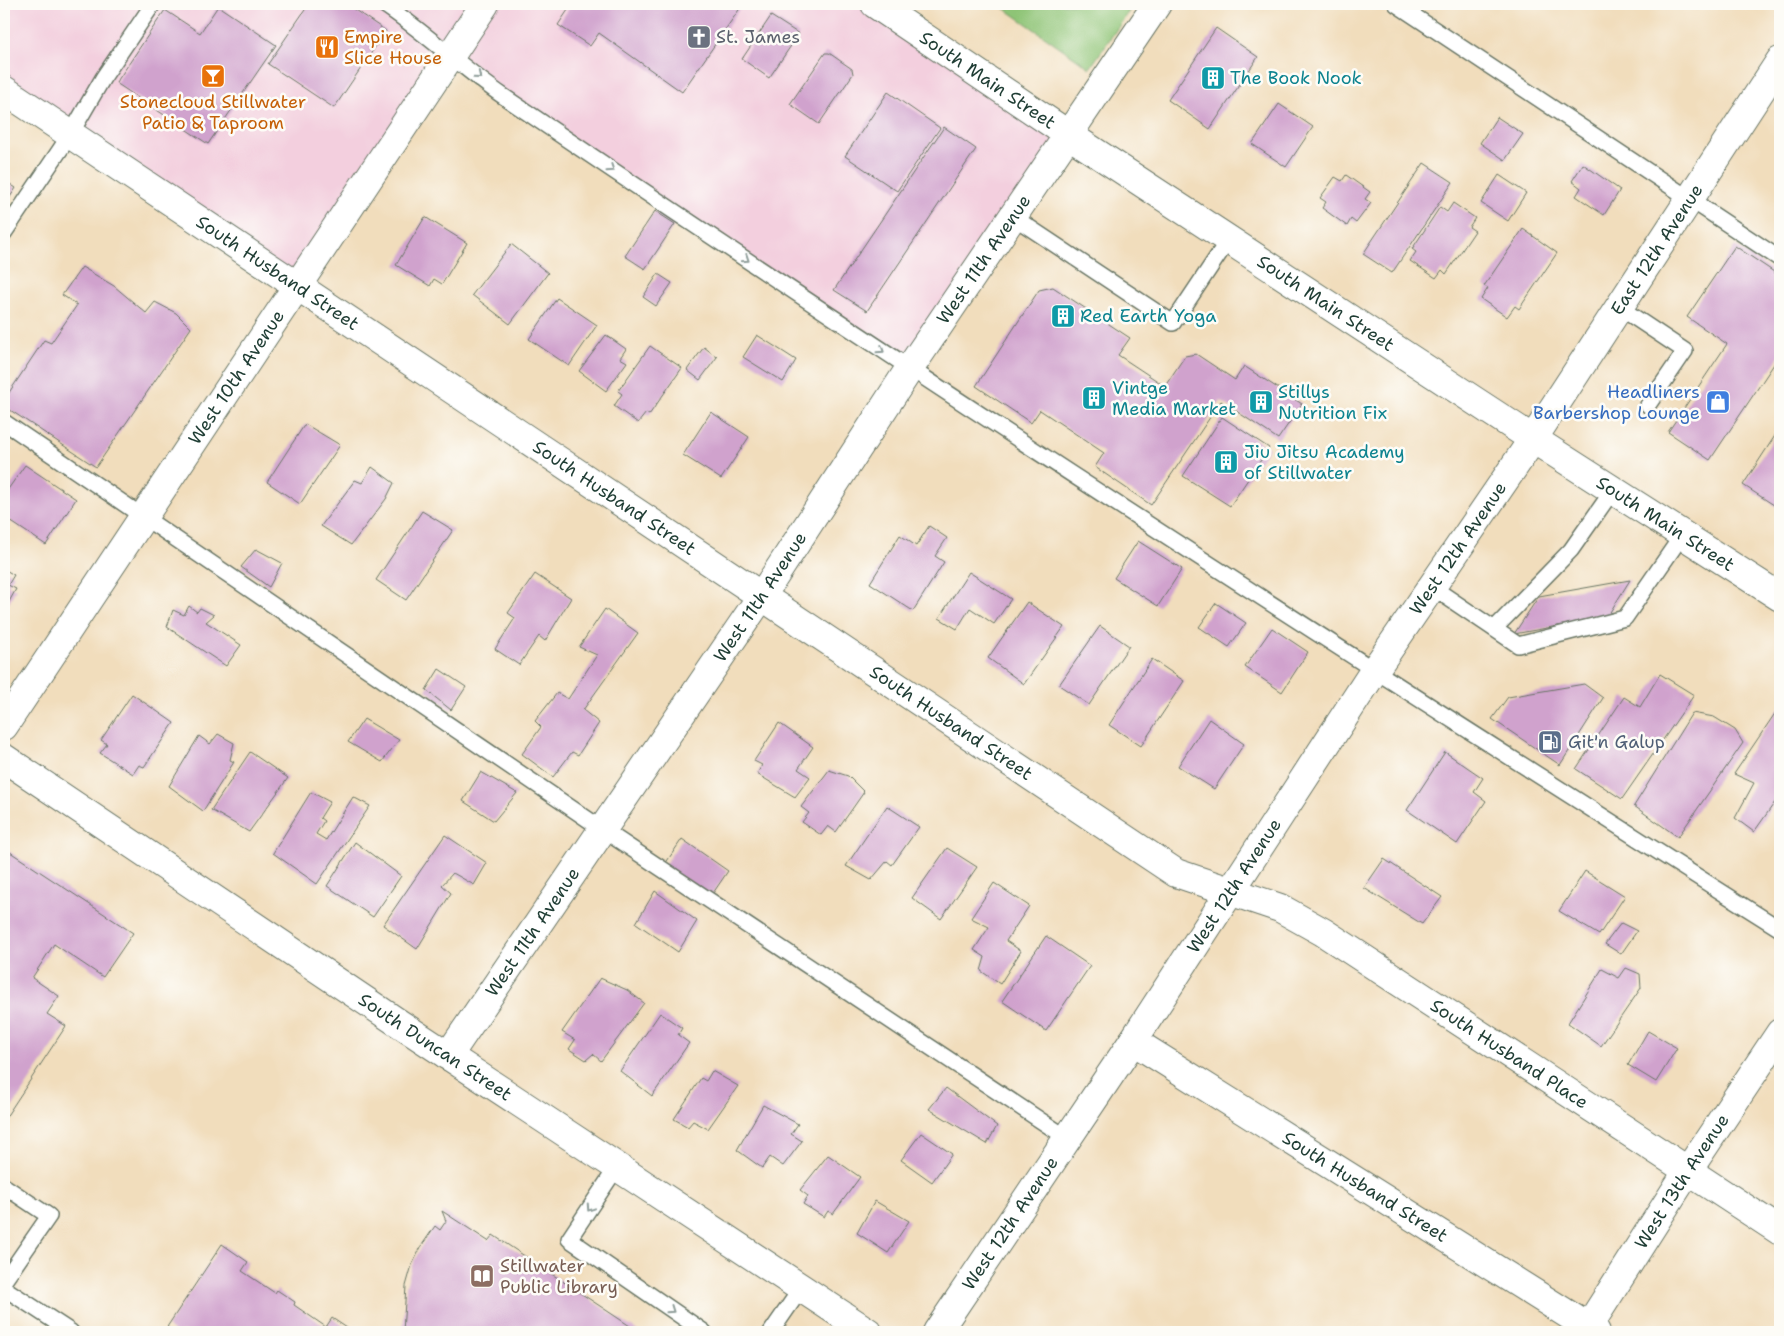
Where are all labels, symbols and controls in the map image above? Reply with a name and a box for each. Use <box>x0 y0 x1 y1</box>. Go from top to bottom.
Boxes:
church icon: St. James <box>686 24 712 50</box>
place label: Empire Slice House <box>344 25 442 70</box>
place label: St. James <box>716 25 800 49</box>
street label: South Main Street <box>915 26 1061 135</box>
restaurant icon: Empire Slice House <box>314 34 340 60</box>
bar icon: Stonecloud Stillwater Patio & Taproom <box>200 63 226 89</box>
building icon: The Book Nook <box>1200 65 1226 91</box>
place label: The Book Nook <box>1230 66 1362 90</box>
one-way arrow <box>472 71 481 80</box>
place label: Stonecloud Stillwater Patio & Taproom <box>120 90 306 135</box>
one-way arrow <box>606 162 615 172</box>
street label: East 12th Avenue <box>1605 179 1708 320</box>
street label: West 11th Avenue <box>931 190 1036 329</box>
street label: South Husband Street <box>191 210 364 336</box>
street label: South Main Street <box>1253 249 1399 357</box>
one-way arrow <box>740 253 750 262</box>
building icon: Red Earth Yoga <box>1050 303 1076 329</box>
place label: Red Earth Yoga <box>1080 304 1216 328</box>
street label: West 10th Avenue <box>183 305 290 449</box>
one-way arrow <box>876 343 885 353</box>
place label: Vintge Media Market <box>1112 376 1236 421</box>
place label: Stillys Nutrition Fix <box>1278 380 1387 425</box>
place label: Headliners Barbershop Lounge <box>1533 380 1700 425</box>
building icon: Vintge Media Market <box>1081 385 1107 411</box>
building icon: Stillys Nutrition Fix <box>1248 389 1274 415</box>
shop icon: Headliners Barbershop Lounge <box>1705 389 1731 415</box>
street label: South Husband Street <box>528 435 701 561</box>
place label: Jiu Jitsu Academy of Stillwater <box>1244 440 1405 485</box>
building icon: Jiu Jitsu Academy of Stillwater <box>1213 449 1239 475</box>
street label: South Main Street <box>1592 471 1739 577</box>
street label: West 12th Avenue <box>1404 477 1512 620</box>
street label: West 11th Avenue <box>708 527 812 667</box>
street label: South Husband Street <box>865 660 1037 786</box>
fuel station icon: Git'n Galup <box>1537 729 1563 755</box>
place label: Git'n Galup <box>1568 730 1665 754</box>
street label: West 12th Avenue <box>1181 814 1287 958</box>
street label: West 11th Avenue <box>480 863 585 1001</box>
street label: South Duncan Street <box>354 987 517 1106</box>
street label: South Husband Place <box>1426 993 1593 1114</box>
street label: West 13th Avenue <box>1629 1109 1735 1254</box>
street label: South Husband Street <box>1278 1126 1452 1248</box>
street label: West 12th Avenue <box>957 1152 1064 1295</box>
one-way arrow <box>587 1202 596 1211</box>
place label: Stillwater Public Library <box>500 1254 618 1299</box>
library icon: Stillwater Public Library <box>469 1263 495 1289</box>
one-way arrow <box>666 1304 675 1313</box>

